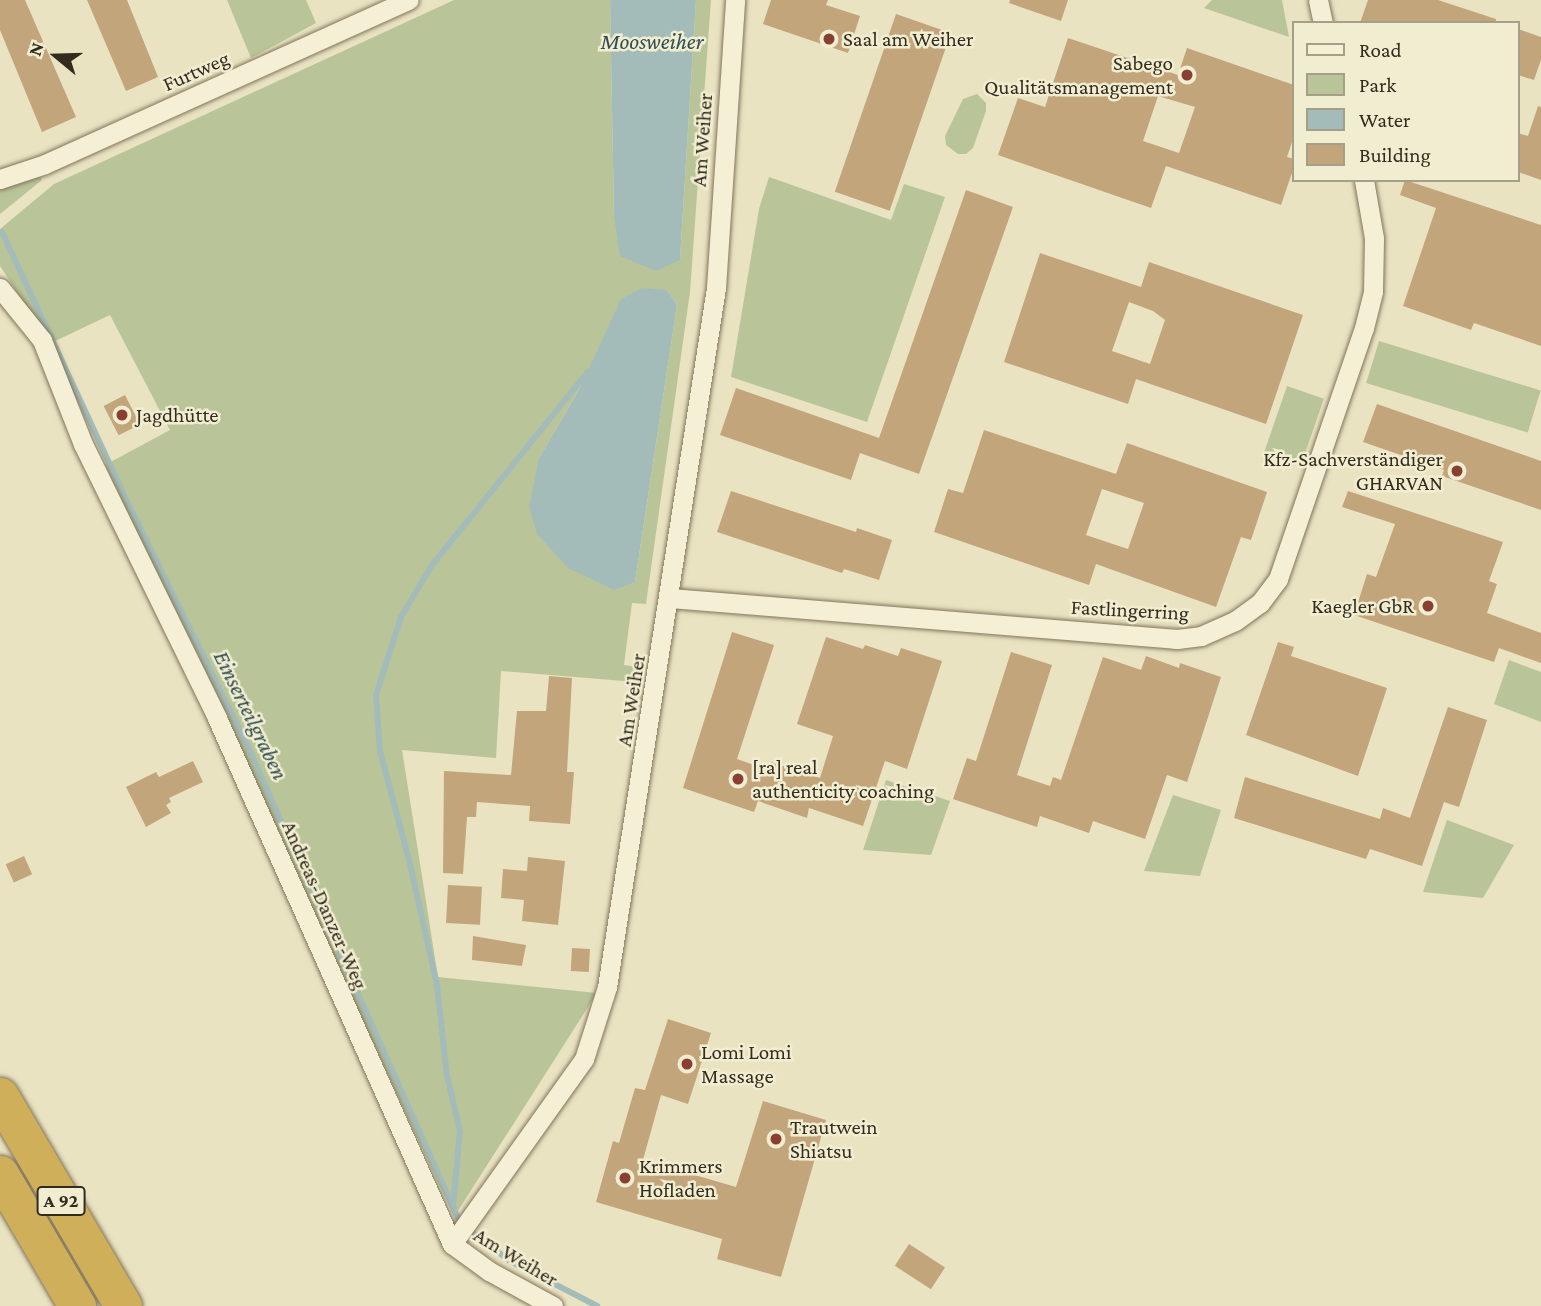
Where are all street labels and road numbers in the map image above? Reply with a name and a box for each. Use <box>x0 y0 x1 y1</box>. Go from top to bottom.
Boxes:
street label: Furtweg <box>159 45 233 97</box>
street label: Am Weiher <box>686 92 718 188</box>
street label: Fastlingerring <box>1070 594 1190 626</box>
street label: Am Weiher <box>611 652 651 748</box>
street label: Andreas-Danzer-Weg <box>277 817 373 993</box>
road number: A 92 <box>36 1186 86 1217</box>
street label: Am Weiher <box>469 1222 563 1292</box>

